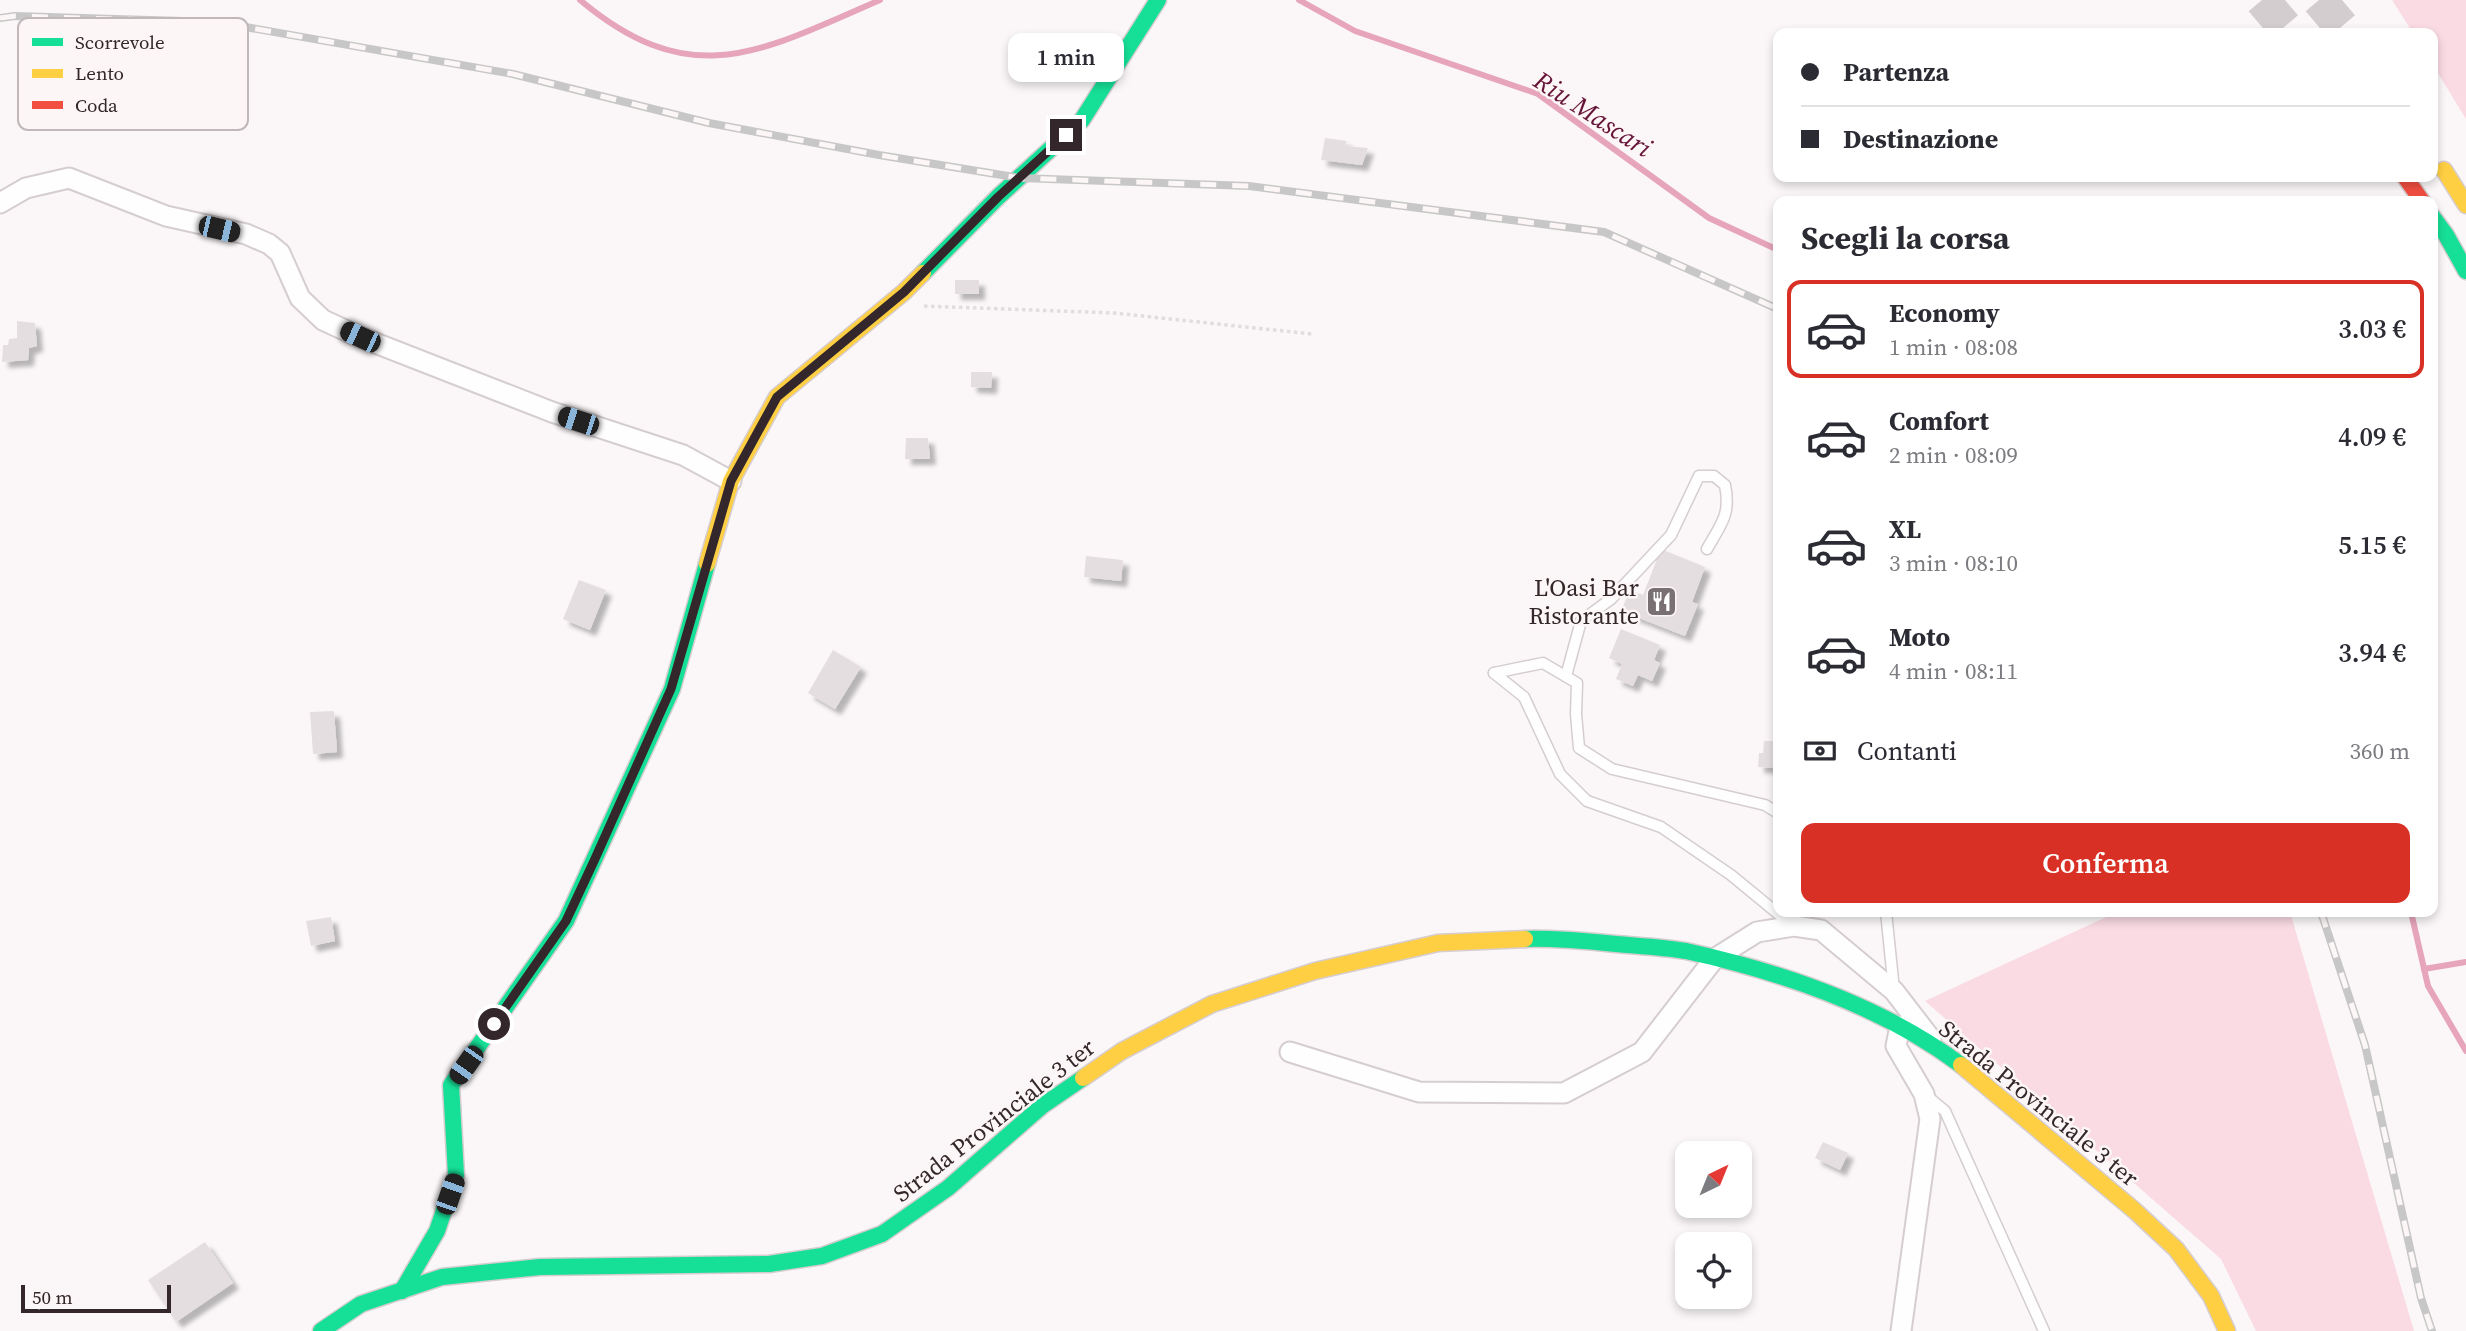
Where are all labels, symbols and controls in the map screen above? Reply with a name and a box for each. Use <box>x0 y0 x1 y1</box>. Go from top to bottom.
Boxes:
legend <box>18 18 248 130</box>
text: Scorrevole <box>75 29 165 55</box>
callout: 1 min <box>1008 33 1124 82</box>
text: 1 min <box>1036 41 1096 73</box>
text: Partenza <box>1843 54 1949 90</box>
text: Lento <box>75 60 124 86</box>
water label: Riu Mascari <box>1526 62 1659 166</box>
text: Coda <box>75 92 118 118</box>
route end <box>1050 119 1082 151</box>
text: Destinazione <box>1843 121 1998 157</box>
car <box>197 214 242 244</box>
text: Scegli la corsa <box>1801 216 2010 260</box>
text: Economy <box>1889 295 2000 331</box>
icon: car <box>1805 298 1868 361</box>
text: 3.03 € <box>2338 311 2406 347</box>
car <box>337 319 384 355</box>
text: 1 min · 08:08 <box>1889 331 2018 363</box>
text: Comfort <box>1889 403 1989 439</box>
car <box>555 405 602 437</box>
icon: car <box>1805 406 1868 469</box>
text: 4.09 € <box>2338 419 2406 455</box>
text: 2 min · 08:09 <box>1889 439 2018 471</box>
text: XL <box>1889 511 1921 547</box>
icon: car <box>1805 514 1868 577</box>
text: 5.15 € <box>2338 527 2406 563</box>
text: 3 min · 08:10 <box>1889 547 2018 579</box>
place label: L'Oasi Bar Ristorante <box>1528 571 1639 632</box>
restaurant icon: L'Oasi Bar Ristorante <box>1645 584 1679 618</box>
text: Moto <box>1889 619 1950 655</box>
icon: car <box>1805 622 1868 685</box>
text: 3.94 € <box>2338 635 2406 671</box>
text: 4 min · 08:11 <box>1889 655 2018 687</box>
icon: cash <box>1801 732 1839 770</box>
text: Contanti <box>1857 733 1957 769</box>
text: 360 m <box>2349 735 2410 767</box>
button: Conferma <box>1801 823 2410 903</box>
route start <box>478 1008 510 1040</box>
street label: Strada Provinciale 3 ter <box>1932 1012 2146 1194</box>
street label: Strada Provinciale 3 ter <box>886 1031 1102 1209</box>
car <box>446 1042 487 1088</box>
north arrow <box>1675 1141 1752 1218</box>
map controls <box>1675 1141 1752 1309</box>
car <box>434 1171 467 1217</box>
button: locate <box>1675 1232 1752 1309</box>
scale bar <box>21 1282 172 1314</box>
text: 50 m <box>32 1284 73 1310</box>

